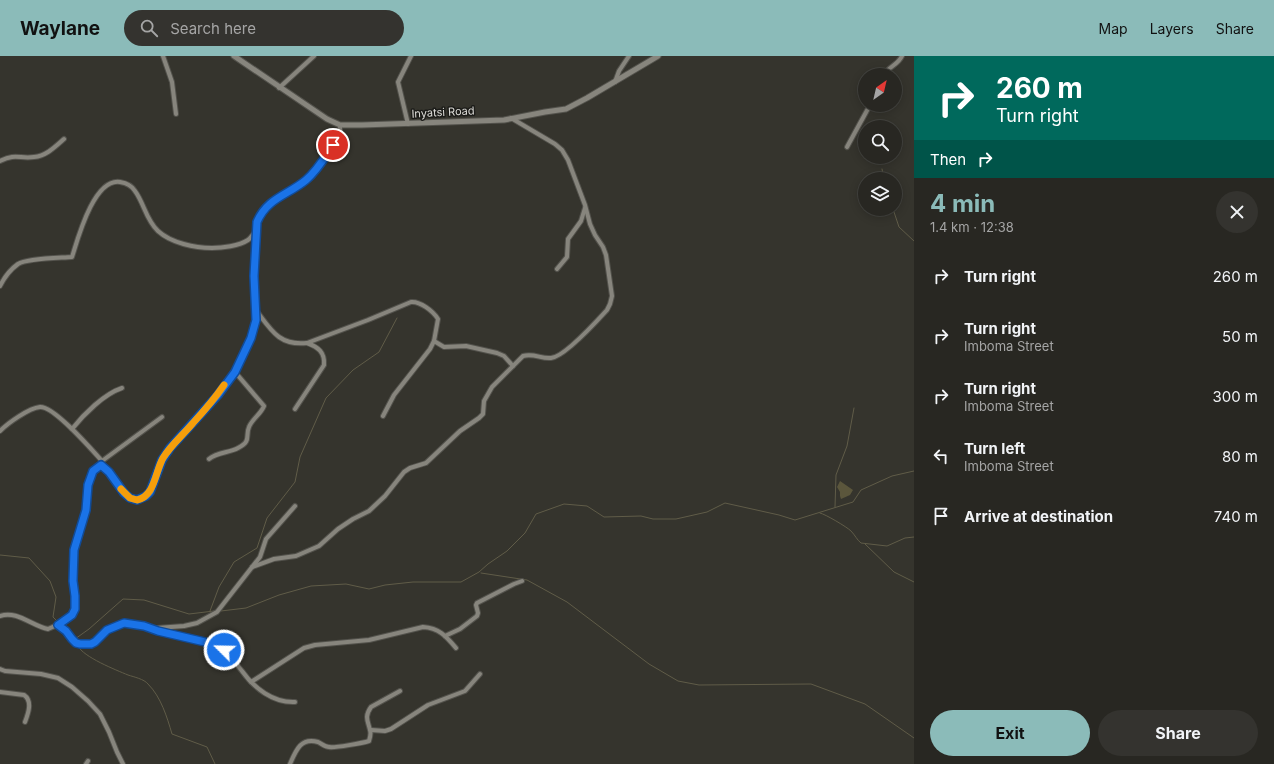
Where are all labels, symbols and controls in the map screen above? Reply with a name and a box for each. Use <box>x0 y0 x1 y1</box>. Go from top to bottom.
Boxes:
search box <box>124 10 404 46</box>
text: Waylane <box>20 17 100 40</box>
icon: search <box>138 17 160 39</box>
text: Search here <box>170 19 256 38</box>
text: Map <box>1099 20 1128 37</box>
text: Layers <box>1150 20 1194 37</box>
text: Share <box>1216 20 1254 37</box>
north arrow <box>858 68 902 112</box>
map controls <box>858 68 902 216</box>
text: 260 m <box>996 71 1083 105</box>
icon: right <box>930 72 982 124</box>
street label: Inyatsi Road <box>411 103 475 121</box>
text: Turn right <box>996 105 1079 126</box>
button: search <box>858 120 902 164</box>
pin <box>316 128 350 162</box>
icon: arrive <box>322 134 344 156</box>
icon: right <box>974 148 996 170</box>
text: Then <box>930 150 966 169</box>
button: layers <box>858 172 902 216</box>
text: 4 min <box>930 189 995 218</box>
button: close <box>1216 191 1258 233</box>
text: 1.4 km · 12:38 <box>930 219 1014 235</box>
icon: right <box>930 265 952 287</box>
text: Turn right <box>964 267 1036 286</box>
text: 260 m <box>1213 267 1258 286</box>
text: Turn right <box>964 319 1036 338</box>
icon: right <box>930 325 952 347</box>
text: 50 m <box>1222 327 1258 346</box>
text: Imboma Street <box>964 338 1054 354</box>
text: Turn right <box>964 379 1036 398</box>
icon: right <box>930 385 952 407</box>
text: 300 m <box>1212 387 1258 406</box>
text: Imboma Street <box>964 398 1054 414</box>
text: Turn left <box>964 439 1025 458</box>
icon: left <box>930 445 952 467</box>
text: 80 m <box>1222 447 1258 466</box>
text: Imboma Street <box>964 458 1054 474</box>
icon: arrive <box>930 505 952 527</box>
text: Arrive at destination <box>964 507 1113 526</box>
text: 740 m <box>1214 507 1258 526</box>
position arrow <box>203 629 245 671</box>
button: Exit <box>930 710 1090 756</box>
button: Share <box>1098 710 1258 756</box>

